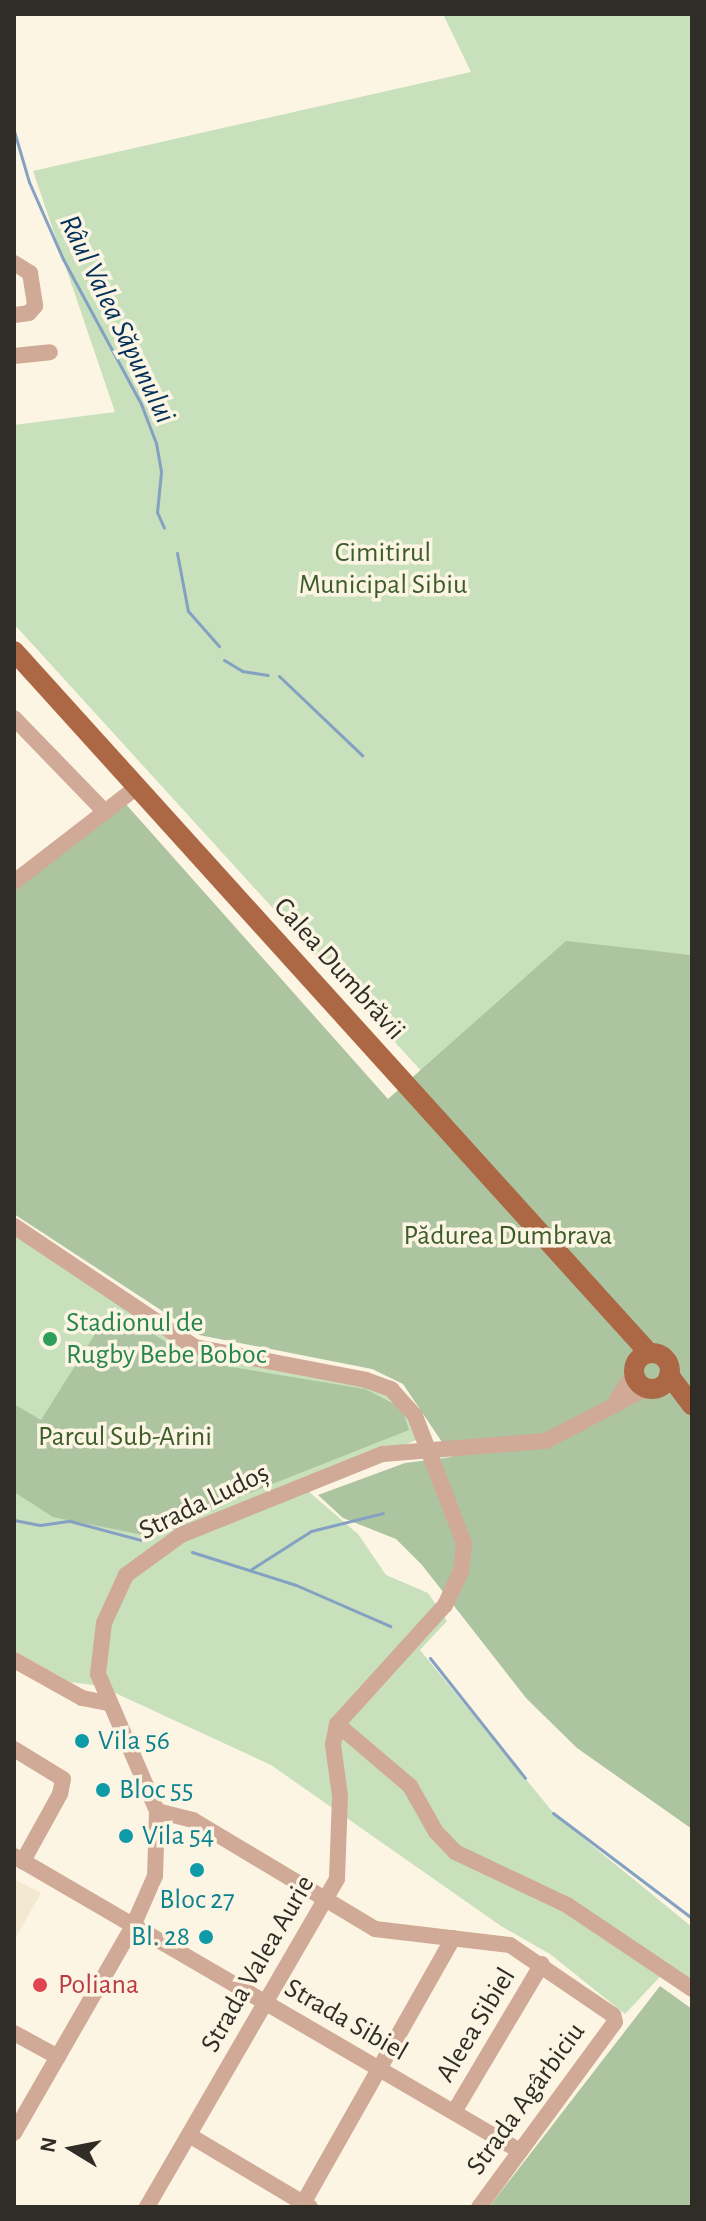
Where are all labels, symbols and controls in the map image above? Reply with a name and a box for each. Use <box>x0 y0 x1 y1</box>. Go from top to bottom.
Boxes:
water label: Râul Valea Săpunului <box>51 209 183 429</box>
park label: Cimitirul Municipal Sibiu <box>299 536 467 602</box>
street label: Calea Dumbrăvii <box>266 891 412 1047</box>
park label: Pădurea Dumbrava <box>404 1219 612 1253</box>
place label: Stadionul de Rugby Bebe Boboc <box>66 1306 266 1372</box>
marker: Stadionul de Rugby Bebe Boboc <box>41 1330 59 1348</box>
park label: Parcul Sub-Arini <box>38 1420 212 1454</box>
street label: Strada Ludoș <box>134 1456 274 1548</box>
place label: Vila 56 <box>98 1724 170 1758</box>
marker: Vila 56 <box>73 1732 91 1750</box>
place label: Bloc 55 <box>119 1773 194 1807</box>
marker: Bloc 55 <box>94 1781 112 1799</box>
place label: Vila 54 <box>142 1819 214 1853</box>
marker: Vila 54 <box>117 1827 135 1845</box>
marker: Bloc 27 <box>188 1861 206 1879</box>
street label: Strada Valea Aurie <box>194 1870 322 2058</box>
place label: Bloc 27 <box>159 1883 235 1917</box>
place label: Bl. 28 <box>131 1920 190 1954</box>
marker: Bl. 28 <box>197 1928 215 1946</box>
street label: Aleea Sibiel <box>429 1962 523 2088</box>
place label: Poliana <box>58 1968 139 2002</box>
street label: Strada Sibiel <box>278 1971 414 2069</box>
marker: Poliana <box>29 1974 51 1996</box>
street label: Strada Agârbiciu <box>459 2016 593 2182</box>
north arrow <box>32 2109 112 2189</box>
text: N <box>36 2135 61 2154</box>

